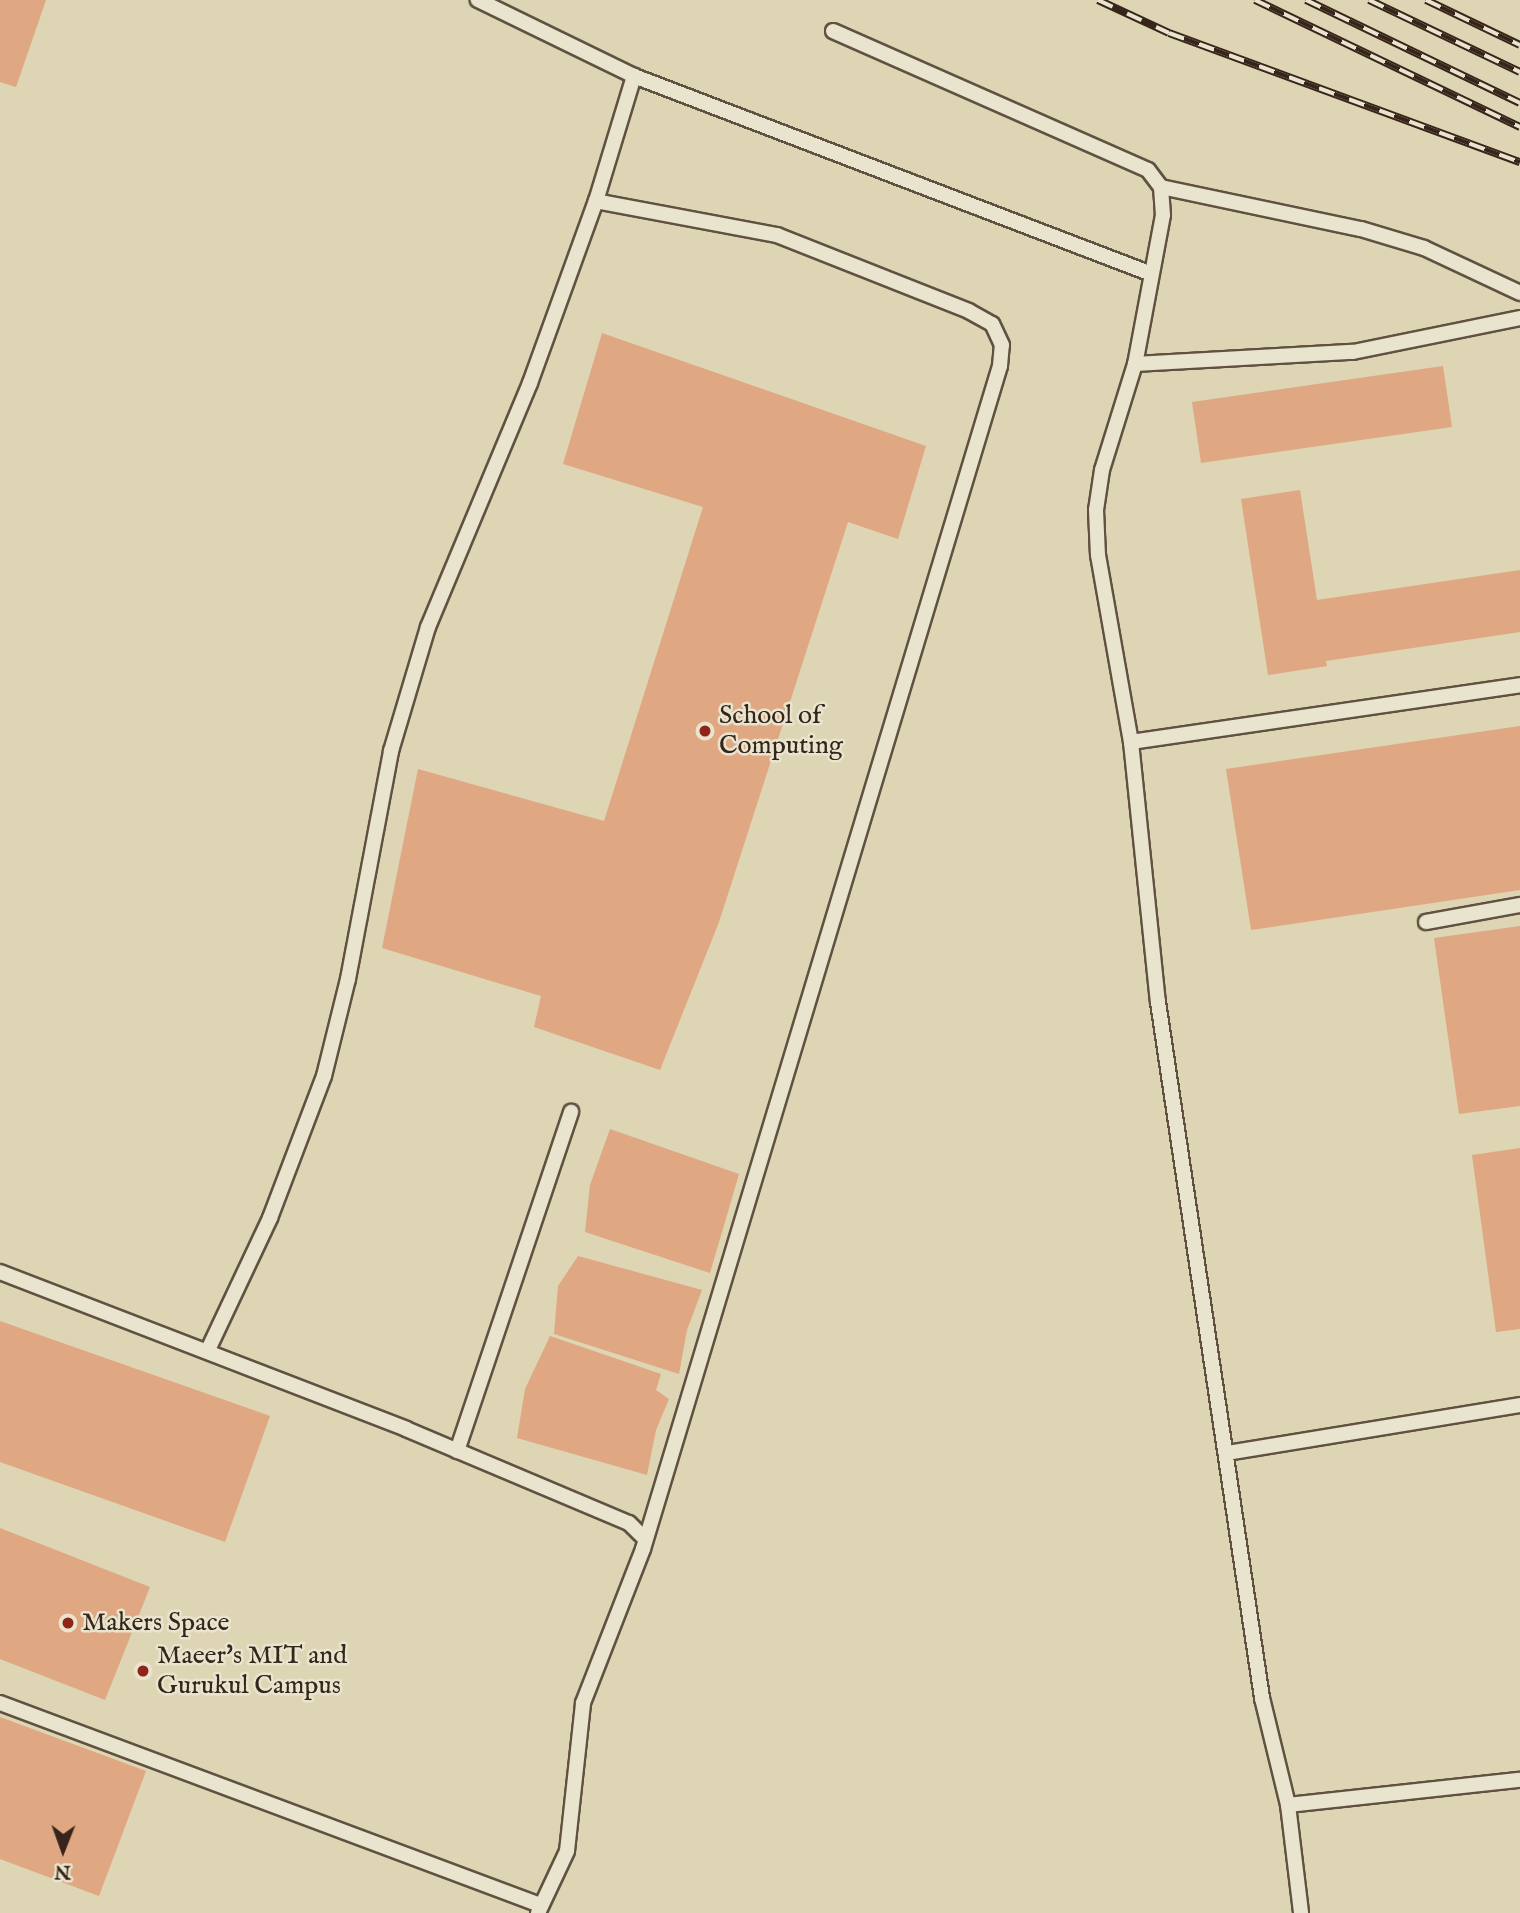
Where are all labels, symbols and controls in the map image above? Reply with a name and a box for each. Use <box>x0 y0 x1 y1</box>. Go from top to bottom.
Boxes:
place label: School of Computing <box>719 700 843 762</box>
marker: School of Computing <box>697 723 713 739</box>
place label: Makers Space <box>82 1607 229 1639</box>
marker: Makers Space <box>60 1615 76 1631</box>
place label: Maeer's MIT and Gurukul Campus <box>157 1640 347 1702</box>
marker: Maeer's MIT and Gurukul Campus <box>135 1663 151 1679</box>
north arrow <box>28 1815 98 1885</box>
text: N <box>54 1859 71 1883</box>

